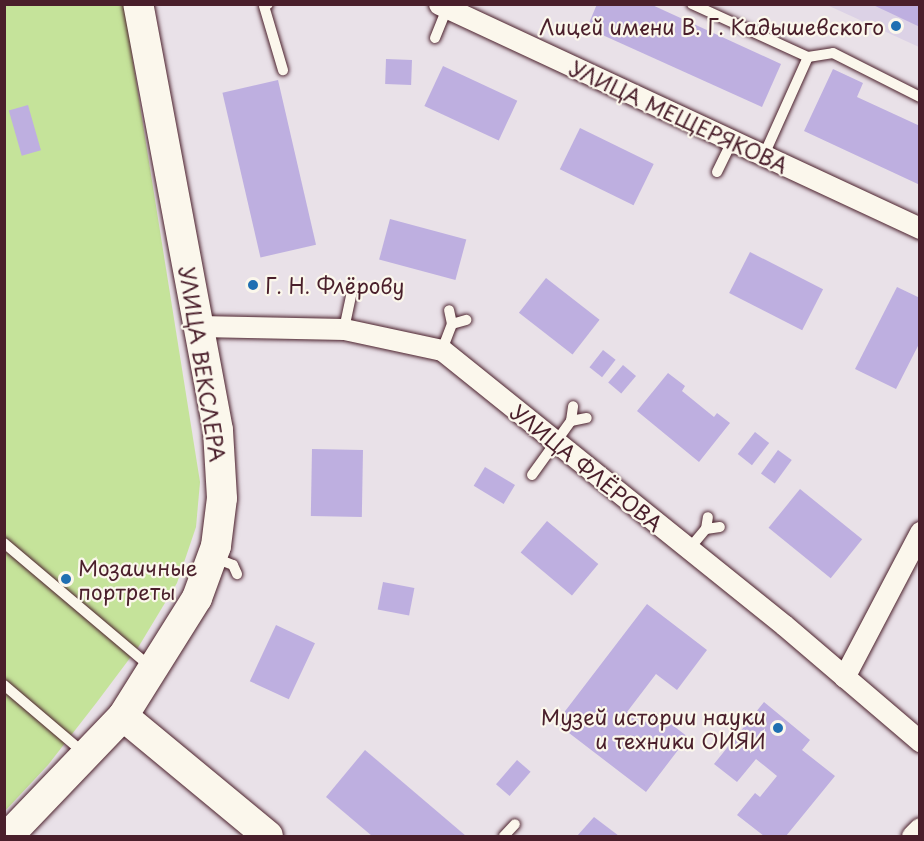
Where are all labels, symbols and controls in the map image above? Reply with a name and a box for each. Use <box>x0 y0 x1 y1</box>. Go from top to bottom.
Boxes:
place label: Лицей имени В. Г. Кадышевского <box>537 13 884 39</box>
marker: Лицей имени В. Г. Кадышевского <box>889 19 903 33</box>
street label: УЛИЦА МЕЩЕРЯКОВА <box>565 54 793 178</box>
street label: УЛИЦА ВЕКСЛЕРА <box>175 264 231 464</box>
place label: Г. Н. Флёрову <box>265 272 405 298</box>
marker: Г. Н. Флёрову <box>246 278 260 292</box>
street label: УЛИЦА ФЛЁРОВА <box>506 398 668 536</box>
place label: Мозаичные портреты <box>78 554 197 604</box>
marker: Мозаичные портреты <box>59 572 73 586</box>
place label: Музей истории науки и техники ОИЯИ <box>541 703 766 753</box>
marker: Музей истории науки и техники ОИЯИ <box>771 721 785 735</box>

